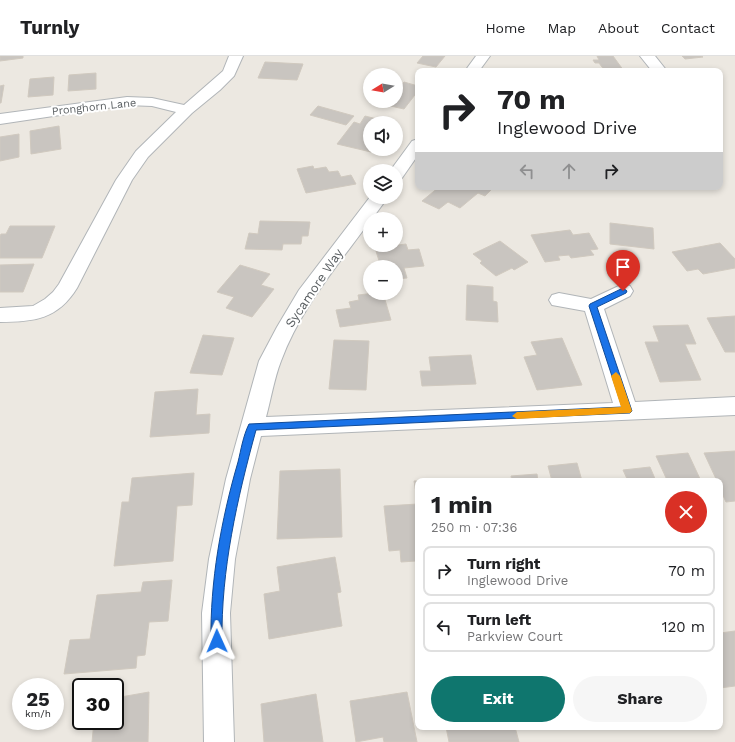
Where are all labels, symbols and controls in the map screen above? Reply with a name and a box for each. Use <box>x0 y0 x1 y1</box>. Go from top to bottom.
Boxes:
text: Turnly <box>20 16 80 39</box>
text: Home <box>485 20 525 36</box>
text: Map <box>547 20 576 36</box>
text: About <box>598 20 639 36</box>
text: Contact <box>661 20 715 36</box>
north arrow <box>363 68 403 108</box>
map controls <box>363 68 403 300</box>
text: 70 m <box>497 83 566 116</box>
icon: right <box>431 84 483 136</box>
street label: Pronghorn Lane <box>51 96 137 118</box>
button: sound <box>363 116 403 156</box>
text: Inglewood Drive <box>497 117 637 138</box>
icon: left <box>516 160 538 182</box>
icon: ahead <box>558 160 580 182</box>
icon: right <box>600 160 622 182</box>
button: layers <box>363 164 403 204</box>
button: + <box>363 212 403 252</box>
street label: Sycamore Way <box>282 245 346 330</box>
pin <box>606 250 640 291</box>
icon: arrive <box>612 256 634 278</box>
button: − <box>363 260 403 300</box>
text: 1 min <box>431 491 493 519</box>
button: close <box>665 491 707 533</box>
text: 250 m · 07:36 <box>431 520 517 535</box>
text: Turn right <box>467 555 540 573</box>
icon: right <box>433 560 455 582</box>
text: 70 m <box>668 562 705 580</box>
text: Inglewood Drive <box>467 573 568 588</box>
text: Turn left <box>467 611 531 629</box>
icon: left <box>433 616 455 638</box>
text: 120 m <box>662 618 705 636</box>
position arrow <box>196 620 238 662</box>
text: Parkview Court <box>467 629 563 644</box>
button: Exit <box>431 676 565 722</box>
button: Share <box>573 676 707 722</box>
speed limit sign: 30 <box>72 678 124 730</box>
text: 25 <box>26 687 50 711</box>
text: km/h <box>25 708 51 719</box>

